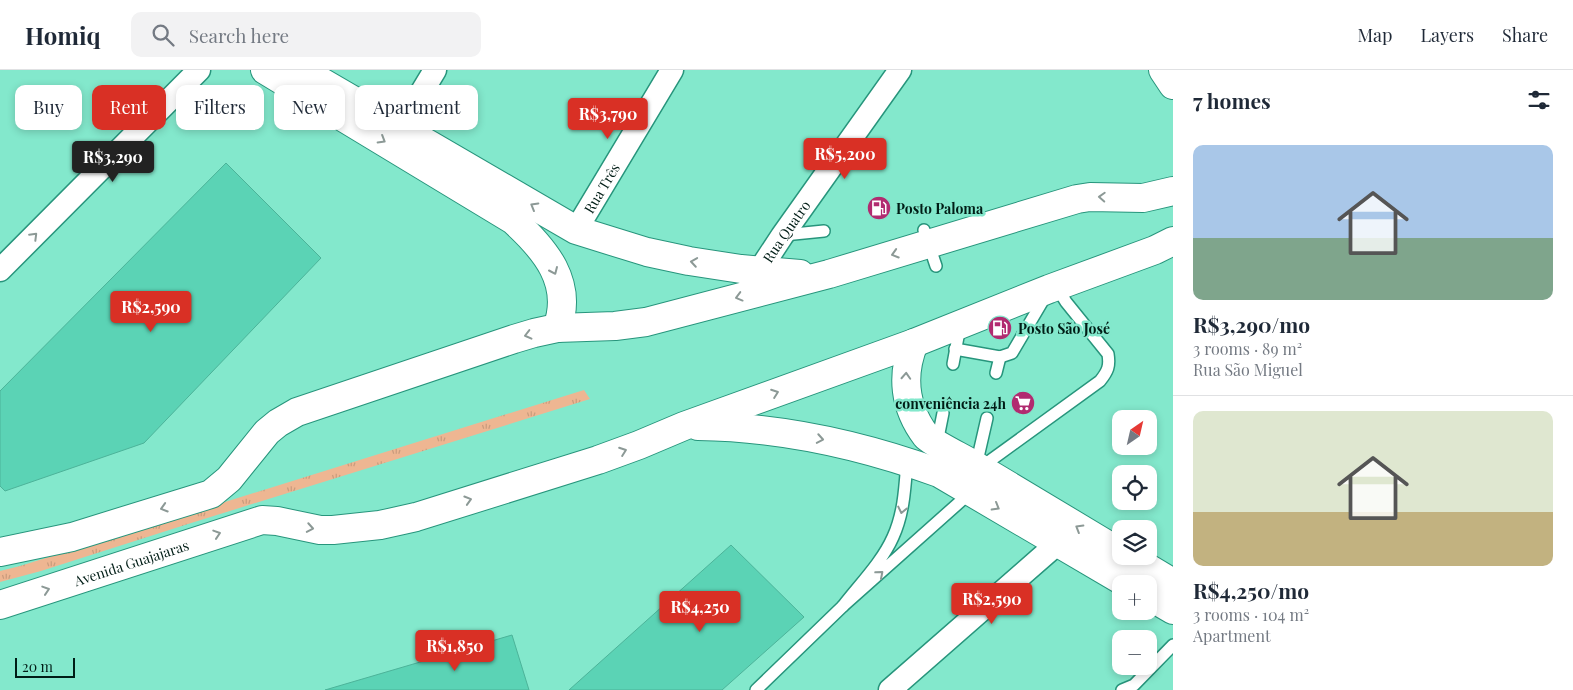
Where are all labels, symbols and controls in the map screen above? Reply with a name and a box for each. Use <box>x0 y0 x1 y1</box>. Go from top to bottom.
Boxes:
search box <box>131 12 481 57</box>
text: Homiq <box>25 19 101 51</box>
icon: search <box>149 21 177 49</box>
text: Search here <box>189 22 289 48</box>
text: Map <box>1357 23 1392 47</box>
text: Layers <box>1420 23 1474 47</box>
text: Share <box>1502 23 1548 47</box>
chip: Buy <box>15 85 82 130</box>
chip: Rent <box>92 85 166 130</box>
chip: Filters <box>176 85 264 130</box>
chip: New <box>274 85 345 130</box>
chip: Apartment <box>355 85 478 130</box>
text: 7 homes <box>1193 86 1271 114</box>
icon: filters <box>1525 86 1553 114</box>
pin: R$3,790 <box>562 98 654 140</box>
text: R$3,790 <box>579 103 637 124</box>
one-way arrow <box>376 134 385 144</box>
pin: R$5,200 <box>799 138 891 180</box>
pin: R$3,290 <box>67 140 159 183</box>
text: R$5,200 <box>815 143 875 164</box>
text: R$3,290 <box>83 146 143 167</box>
street label: Rua Três <box>579 159 624 217</box>
icon: home <box>1328 178 1418 268</box>
one-way arrow <box>1098 192 1106 203</box>
fuel station icon: Posto Paloma <box>866 195 892 221</box>
street label: Rua Quatro <box>758 196 814 266</box>
place label: Posto Paloma <box>896 199 984 218</box>
one-way arrow <box>530 202 539 212</box>
one-way arrow <box>29 233 38 242</box>
one-way arrow <box>892 248 900 258</box>
one-way arrow <box>690 257 698 267</box>
one-way arrow <box>548 266 559 275</box>
pin: R$2,590 <box>105 290 197 333</box>
one-way arrow <box>735 292 743 302</box>
text: R$2,590 <box>121 296 181 317</box>
text: R$3,290/mo <box>1193 310 1310 338</box>
fuel station icon: Posto São José <box>987 315 1013 341</box>
place label: Posto São José <box>1018 319 1110 338</box>
one-way arrow <box>524 329 533 340</box>
text: 3 rooms · 89 m² <box>1193 338 1302 359</box>
text: Rua São Miguel <box>1193 359 1303 380</box>
one-way arrow <box>900 371 911 379</box>
one-way arrow <box>770 389 778 399</box>
supermarket icon: conveniência 24h <box>1010 390 1036 416</box>
place label: conveniência 24h <box>895 394 1006 413</box>
north arrow <box>1112 410 1158 455</box>
map controls <box>1112 410 1157 675</box>
one-way arrow <box>815 434 824 444</box>
icon: home <box>1328 443 1418 533</box>
one-way arrow <box>618 447 627 457</box>
button: locate <box>1112 465 1157 510</box>
one-way arrow <box>463 496 472 506</box>
one-way arrow <box>991 500 1000 510</box>
one-way arrow <box>160 503 169 513</box>
one-way arrow <box>897 505 908 514</box>
button: layers <box>1112 520 1157 565</box>
one-way arrow <box>305 523 314 533</box>
one-way arrow <box>1076 524 1085 534</box>
one-way arrow <box>213 530 221 540</box>
street label: Avenida Guajajaras <box>71 535 191 590</box>
one-way arrow <box>874 571 883 580</box>
button: + <box>1112 575 1157 620</box>
text: R$4,250/mo <box>1193 576 1309 604</box>
pin: R$2,590 <box>946 582 1038 625</box>
one-way arrow <box>42 585 50 595</box>
text: R$2,590 <box>962 588 1022 609</box>
pin: R$4,250 <box>654 590 746 633</box>
text: R$4,250 <box>670 596 730 617</box>
text: 3 rooms · 104 m² <box>1193 604 1309 625</box>
text: Apartment <box>1193 625 1271 646</box>
pin: R$1,850 <box>409 630 501 672</box>
button: − <box>1112 630 1157 675</box>
text: R$1,850 <box>426 635 484 656</box>
scale bar <box>15 655 75 678</box>
text: 20 m <box>22 657 53 676</box>

